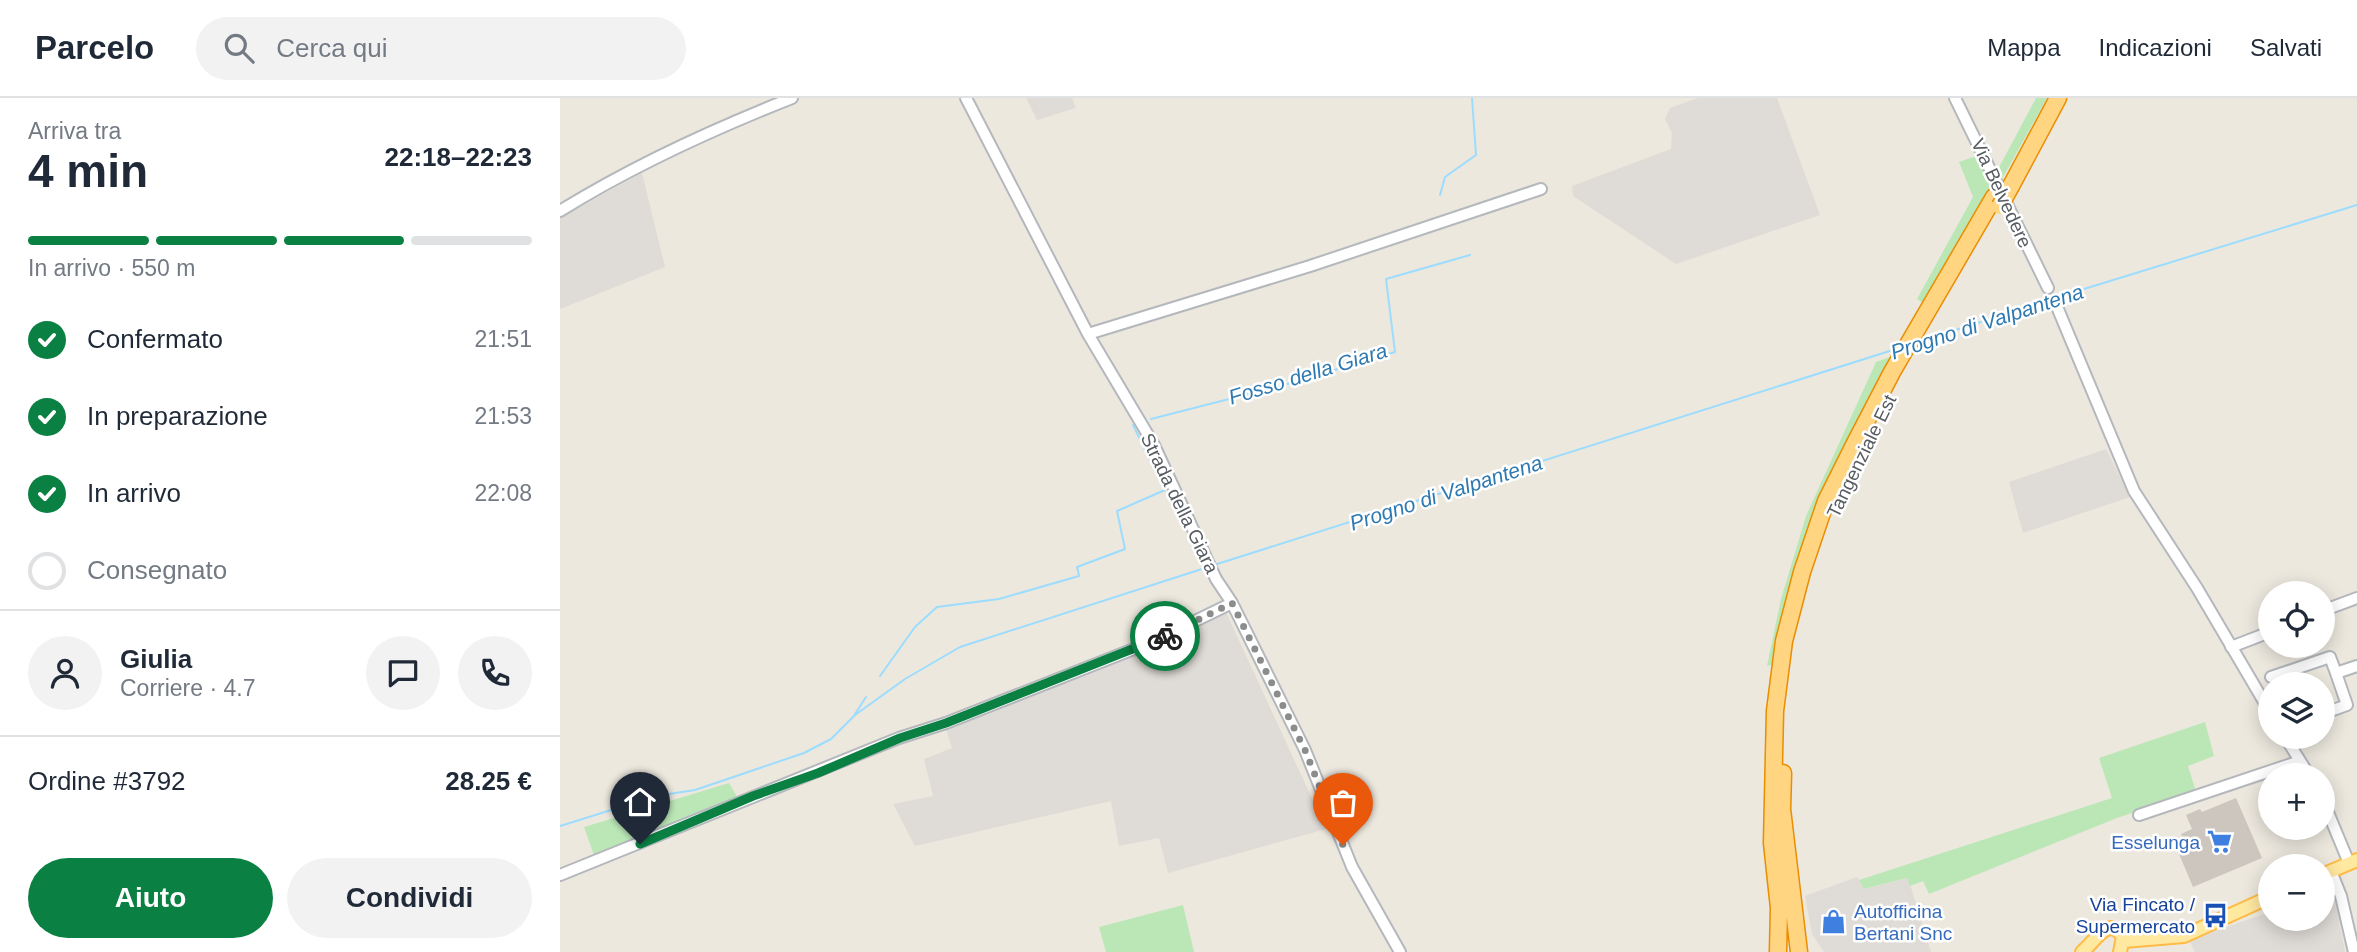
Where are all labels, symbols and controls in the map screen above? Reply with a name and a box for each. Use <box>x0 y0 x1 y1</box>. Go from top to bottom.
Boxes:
search box <box>196 17 686 80</box>
text: Parcelo <box>35 29 154 66</box>
icon: search <box>220 29 258 67</box>
text: Cerca qui <box>276 33 388 63</box>
text: Mappa <box>1987 34 2061 61</box>
text: Indicazioni <box>2099 34 2212 61</box>
text: Salvati <box>2250 34 2322 61</box>
text: Arriva tra <box>28 118 121 144</box>
street label: Via Belvedere <box>1967 135 2036 251</box>
text: 22:18–22:23 <box>385 142 532 172</box>
text: 4 min <box>28 145 148 197</box>
text: In arrivo · 550 m <box>28 255 195 281</box>
water label: Progno di Valpantena <box>1888 279 2086 364</box>
icon: check <box>28 321 66 359</box>
text: Confermato <box>87 324 223 354</box>
text: 21:51 <box>474 326 532 352</box>
water label: Fosso della Giara <box>1226 338 1390 409</box>
street label: Tangenziale Est <box>1823 391 1901 521</box>
icon: check <box>28 398 66 436</box>
text: In preparazione <box>87 401 268 431</box>
text: 21:53 <box>474 403 532 429</box>
street label: Strada della Giara <box>1137 430 1223 577</box>
water label: Progno di Valpantena <box>1347 450 1545 535</box>
icon: check <box>28 475 66 513</box>
text: In arrivo <box>87 478 181 508</box>
text: 22:08 <box>474 480 532 506</box>
text: Consegnato <box>87 555 227 585</box>
map controls <box>2258 581 2335 931</box>
button: locate <box>2258 581 2335 658</box>
courier <box>1130 601 1200 671</box>
icon: bike <box>1146 617 1184 655</box>
button: person <box>28 636 102 710</box>
button: chat <box>366 636 440 710</box>
button: phone <box>458 636 532 710</box>
text: Giulia <box>120 644 192 674</box>
button: layers <box>2258 672 2335 749</box>
text: Corriere · 4.7 <box>120 675 255 701</box>
button: + <box>2258 763 2335 840</box>
text: Ordine #3792 <box>28 766 186 796</box>
text: 28.25 € <box>445 766 532 796</box>
pin <box>610 772 670 844</box>
pin <box>1313 773 1373 845</box>
icon: home <box>621 783 659 821</box>
icon: bag <box>1324 784 1362 822</box>
supermarket icon: Esselunga <box>2206 828 2234 856</box>
place label: Esselunga <box>2111 832 2200 853</box>
button: − <box>2258 854 2335 931</box>
button: Aiuto <box>28 858 273 938</box>
button: Condividi <box>287 858 532 938</box>
place label: Via Fincato / Supermercato <box>2076 894 2196 937</box>
place label: Autofficina Bertani Snc <box>1854 901 1952 944</box>
bus stop icon: Via Fincato / Supermercato <box>2201 901 2229 929</box>
shop icon: Autofficina Bertani Snc <box>1820 908 1848 936</box>

